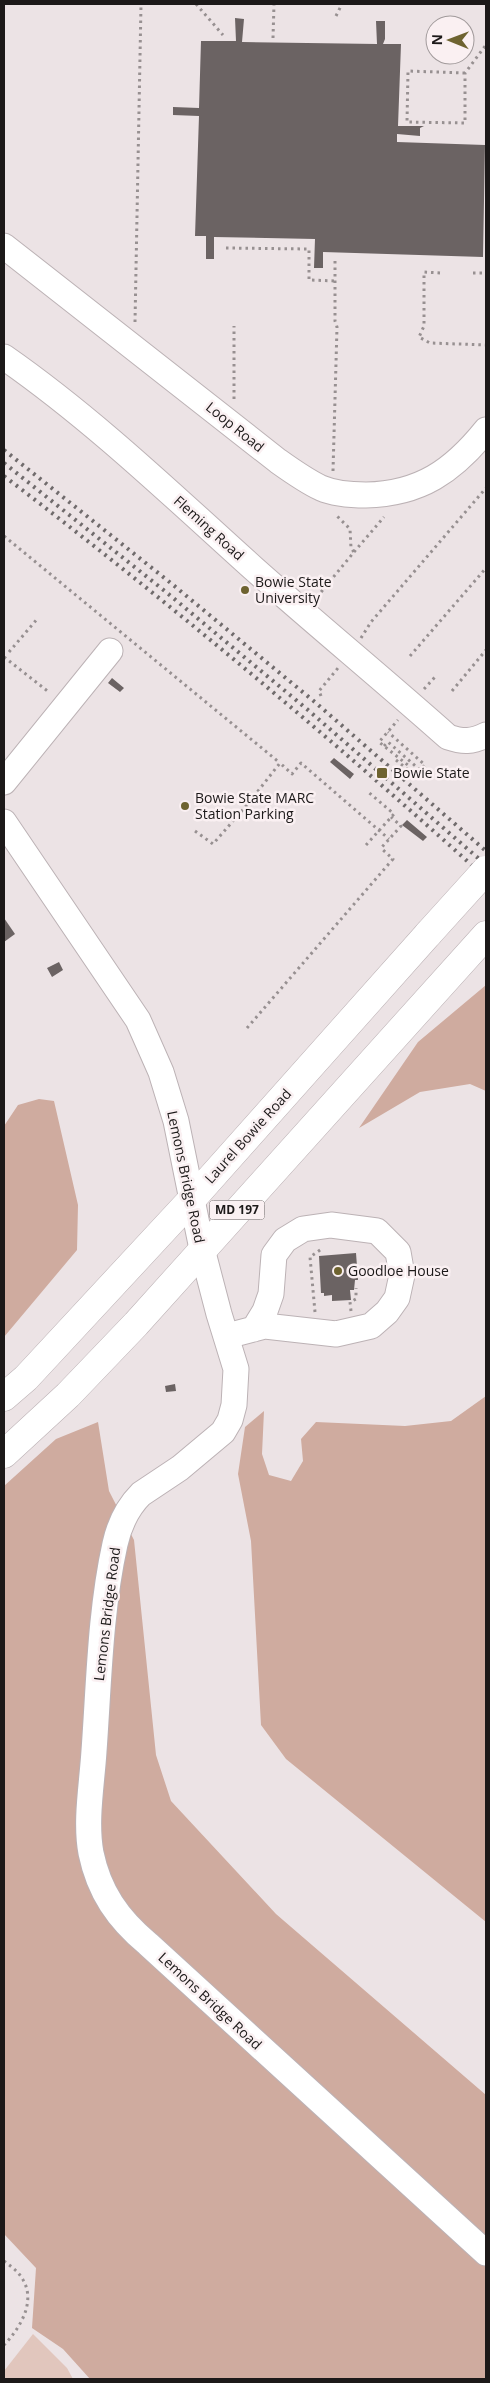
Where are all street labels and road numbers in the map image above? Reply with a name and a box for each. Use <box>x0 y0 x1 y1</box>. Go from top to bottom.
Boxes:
street label: Loop Road <box>202 397 268 456</box>
street label: Fleming Road <box>170 491 249 564</box>
street label: Laurel Bowie Road <box>200 1084 295 1187</box>
street label: Lemons Bridge Road <box>163 1109 210 1245</box>
road number: MD 197 <box>210 1200 264 1220</box>
street label: Lemons Bridge Road <box>89 1546 124 1682</box>
street label: Lemons Bridge Road <box>155 1948 266 2054</box>

